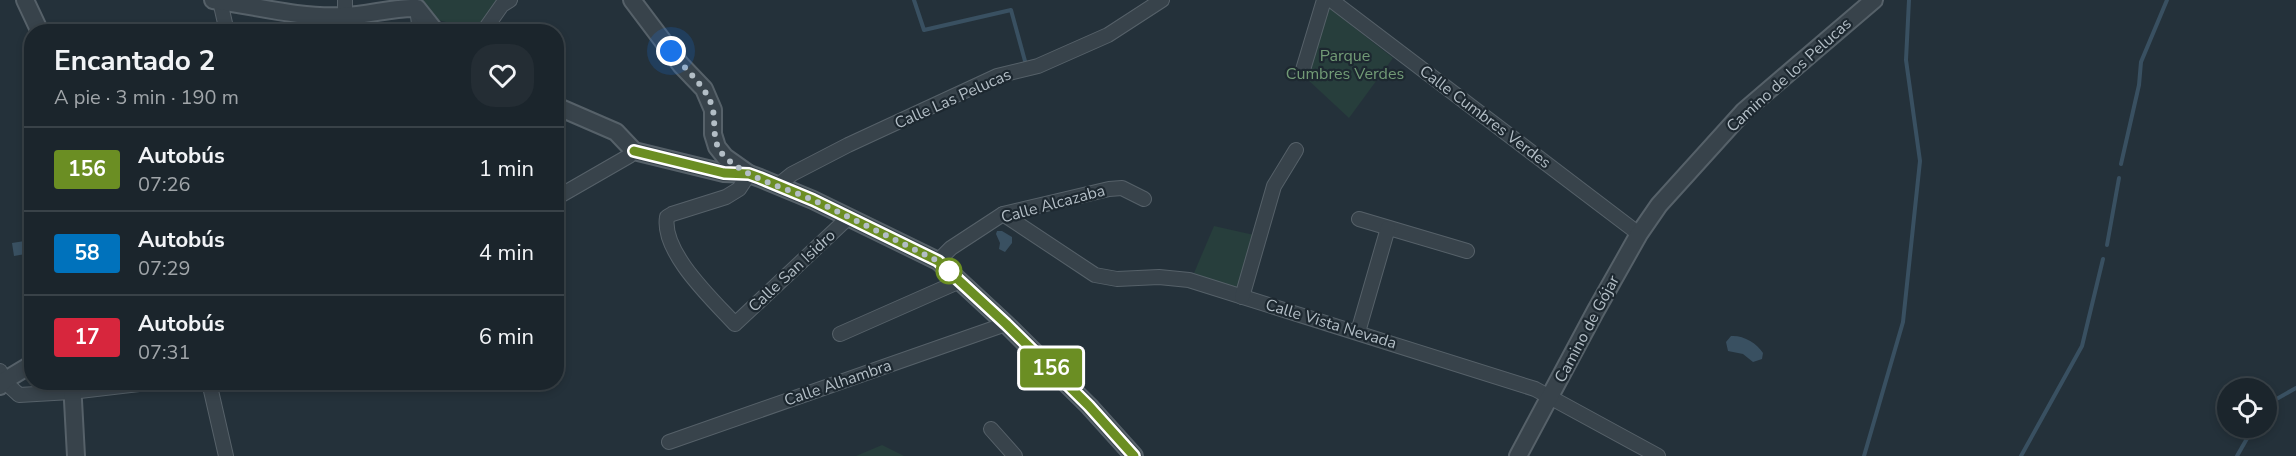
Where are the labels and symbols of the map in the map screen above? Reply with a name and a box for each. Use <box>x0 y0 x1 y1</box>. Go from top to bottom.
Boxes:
street label: Camino de los Pelucas <box>1722 13 1856 137</box>
your location <box>656 36 686 66</box>
park label: Parque Cumbres Verdes <box>1286 45 1404 85</box>
street label: Calle Cumbres Verdes <box>1415 60 1555 174</box>
street label: Calle Las Pelucas <box>891 63 1015 135</box>
street label: Calle Alcazaba <box>999 180 1107 228</box>
street label: Calle San Isidro <box>744 225 840 317</box>
unlabelled marker <box>936 258 962 284</box>
street label: Camino de Gójar <box>1549 271 1625 387</box>
street label: Calle Vista Nevada <box>1263 294 1399 354</box>
line badge: 156 <box>1016 348 1086 388</box>
street label: Calle Alhambra <box>781 354 895 412</box>

